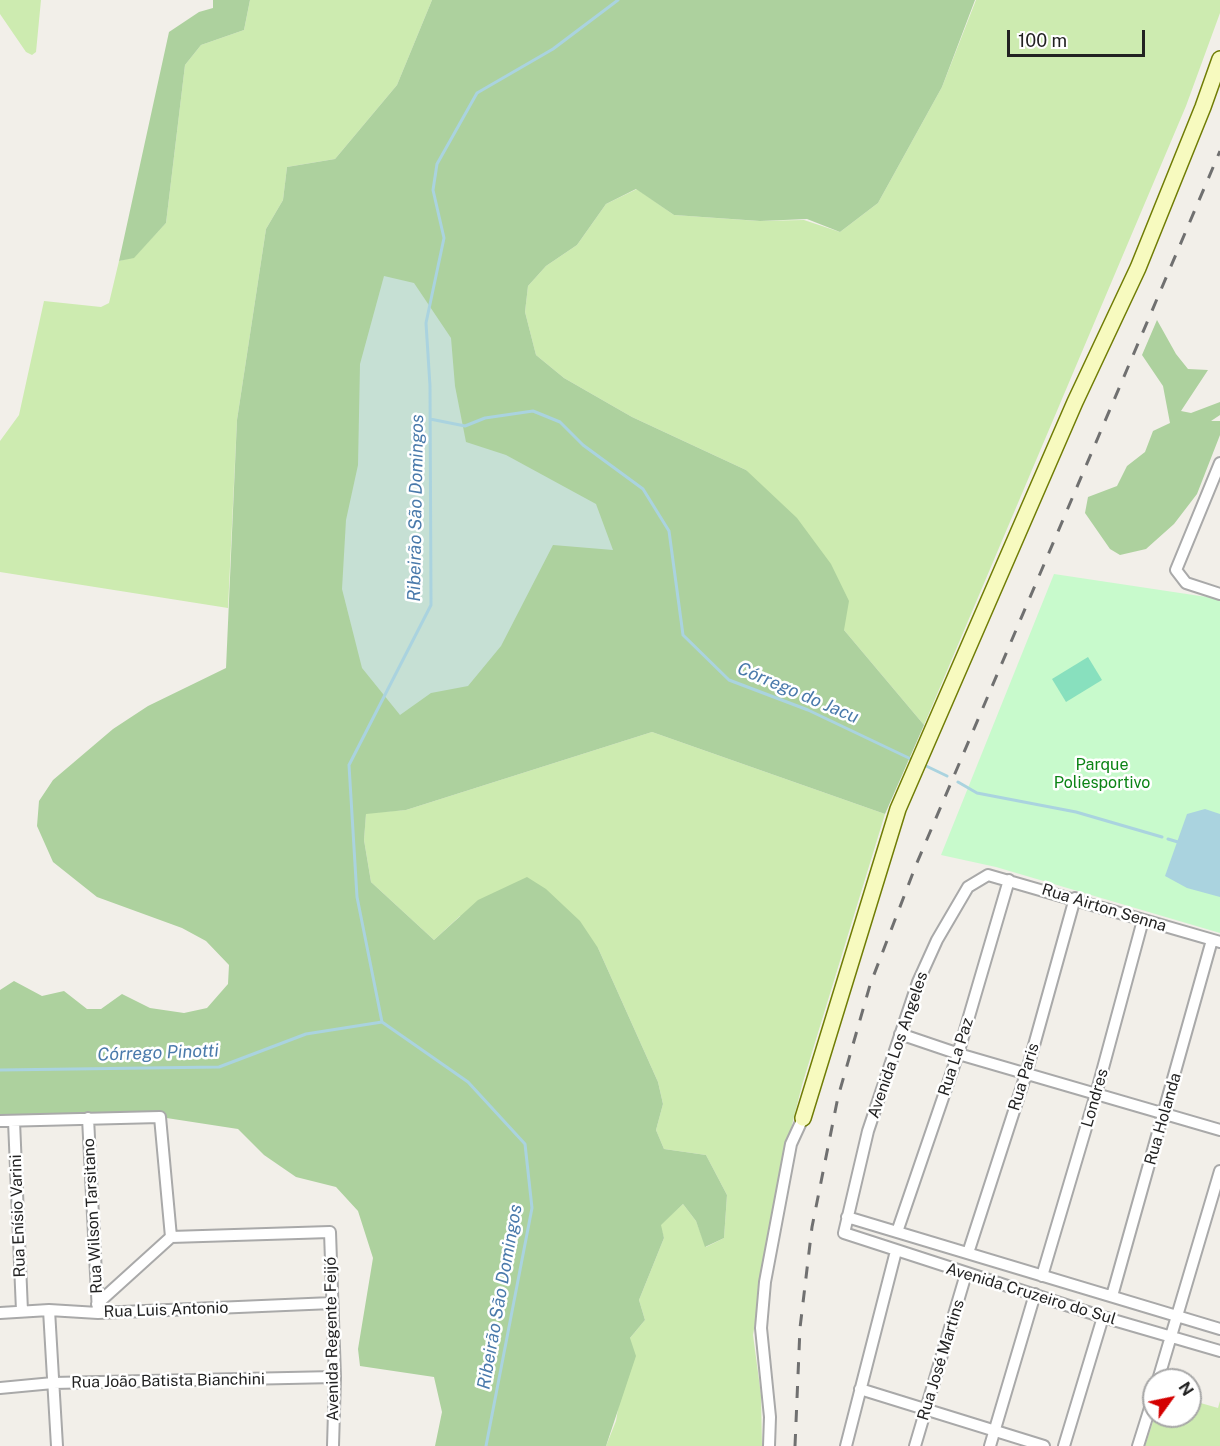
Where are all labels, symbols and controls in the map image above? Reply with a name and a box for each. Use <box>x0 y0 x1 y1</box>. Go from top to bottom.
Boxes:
scale bar <box>1010 18 1148 56</box>
text: 100 m <box>1018 30 1067 51</box>
water label: Ribeirão São Domingos <box>404 414 428 602</box>
water label: Córrego do Jacu <box>734 658 862 728</box>
park label: Parque Poliesportivo <box>1054 755 1150 793</box>
street label: Rua Airton Senna <box>1039 880 1169 936</box>
street label: Avenida Los Angeles <box>864 969 932 1121</box>
street label: Rua La Paz <box>934 1016 978 1098</box>
water label: Córrego Pinotti <box>97 1040 219 1066</box>
street label: Rua Paris <box>1005 1041 1043 1113</box>
street label: Londres <box>1077 1066 1113 1130</box>
street label: Rua Holanda <box>1141 1071 1185 1167</box>
street label: Rua Wilson Tarsitano <box>79 1138 107 1294</box>
street label: Rua Enísio Varini <box>6 1154 30 1278</box>
water label: Ribeirão São Domingos <box>473 1203 527 1391</box>
street label: Avenida Regente Feijó <box>321 1257 343 1421</box>
street label: Avenida Cruzeiro do Sul <box>944 1259 1118 1329</box>
street label: Rua José Martins <box>913 1297 969 1423</box>
street label: Rua Luis Antonio <box>103 1298 229 1322</box>
north arrow <box>1142 1368 1202 1428</box>
street label: Rua João Batista Bianchini <box>71 1370 265 1392</box>
text: N <box>1174 1379 1197 1399</box>

